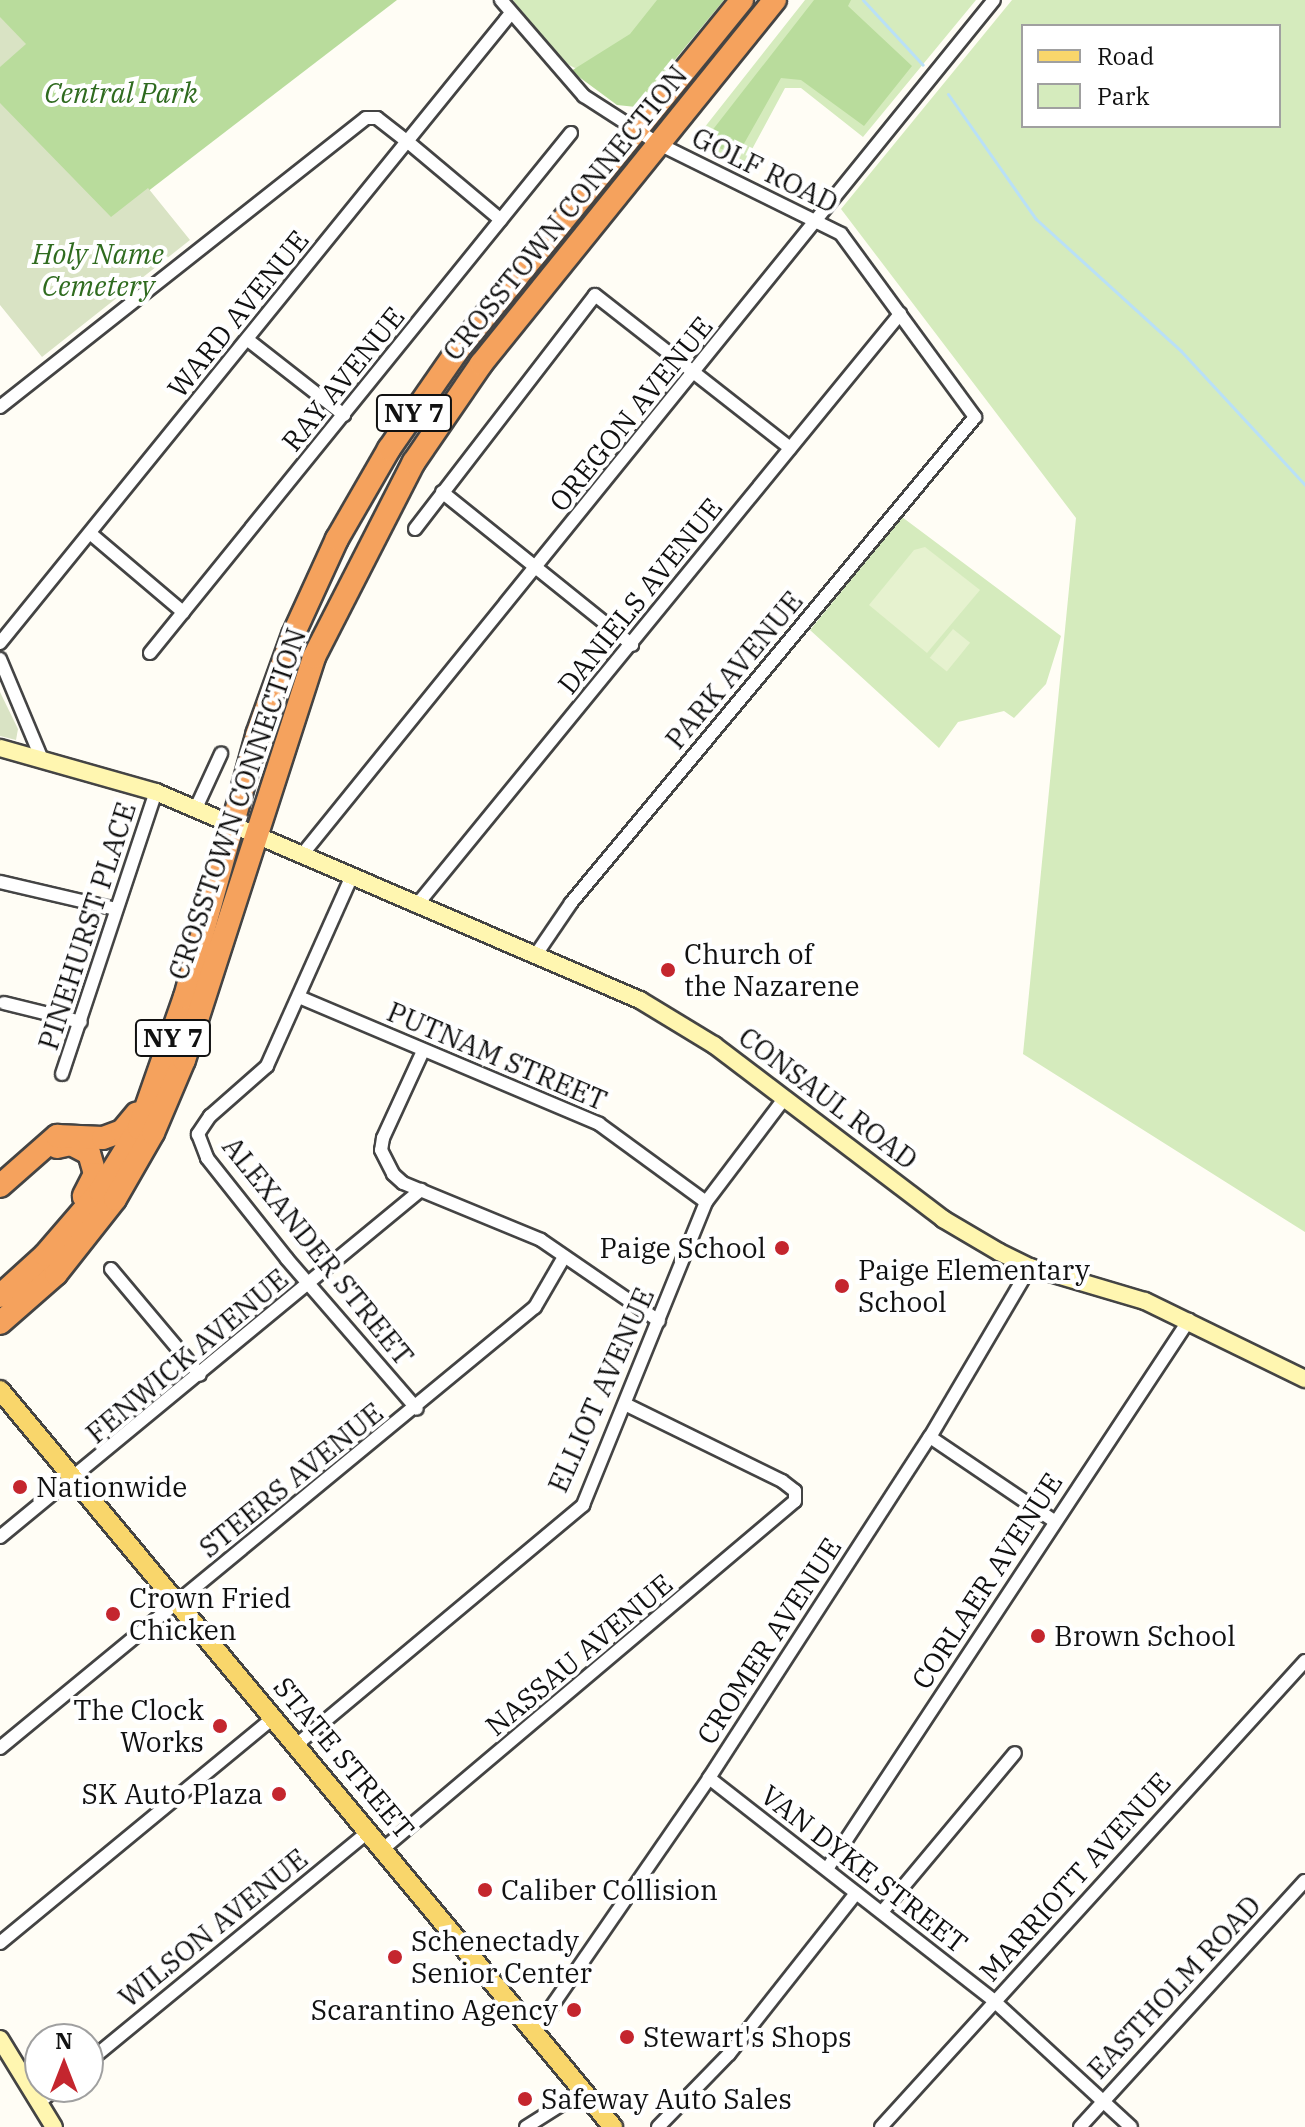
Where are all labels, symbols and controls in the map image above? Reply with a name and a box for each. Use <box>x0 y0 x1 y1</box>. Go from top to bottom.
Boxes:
legend <box>1021 24 1281 128</box>
text: Road <box>1097 40 1154 72</box>
street label: CROSSTOWN CONNECTION <box>436 59 694 367</box>
park label: Central Park <box>44 76 198 110</box>
text: Park <box>1097 80 1149 112</box>
street label: GOLF ROAD <box>686 120 844 220</box>
street label: WARD AVENUE <box>160 224 316 404</box>
park label: Holy Name Cemetery <box>32 237 164 303</box>
street label: RAY AVENUE <box>275 300 411 458</box>
street label: OREGON AVENUE <box>542 310 720 518</box>
road number: NY 7 <box>374 391 454 435</box>
street label: DANIELS AVENUE <box>551 491 729 701</box>
street label: PARK AVENUE <box>658 584 810 756</box>
street label: CROSSTOWN CONNECTION <box>161 624 313 984</box>
street label: PINEHURST PLACE <box>31 798 143 1054</box>
place label: Church of the Nazarene <box>684 937 860 1003</box>
marker: Church of the Nazarene <box>659 961 677 979</box>
street label: PUTNAM STREET <box>382 995 612 1117</box>
road number: NY 7 <box>133 1016 213 1060</box>
street label: CONSAUL ROAD <box>732 1020 924 1176</box>
street label: ALEXANDER STREET <box>215 1130 421 1372</box>
place label: Paige School <box>600 1231 766 1265</box>
marker: Paige School <box>773 1239 791 1257</box>
place label: Paige Elementary School <box>858 1253 1090 1319</box>
street label: FENWICK AVENUE <box>79 1262 295 1450</box>
marker: Paige Elementary School <box>833 1277 851 1295</box>
street label: ELLIOT AVENUE <box>541 1283 661 1497</box>
street label: STEERS AVENUE <box>192 1396 390 1564</box>
street label: CORLAER AVENUE <box>905 1467 1069 1695</box>
place label: Nationwide <box>36 1470 187 1504</box>
marker: Nationwide <box>11 1478 29 1496</box>
street label: CROMER AVENUE <box>690 1532 848 1750</box>
street label: NASSAU AVENUE <box>479 1567 679 1743</box>
place label: Crown Fried Chicken <box>129 1581 291 1647</box>
marker: Crown Fried Chicken <box>104 1605 122 1623</box>
place label: Brown School <box>1054 1619 1236 1653</box>
marker: Brown School <box>1029 1627 1047 1645</box>
street label: STATE STREET <box>267 1670 421 1846</box>
place label: The Clock Works <box>73 1693 204 1759</box>
marker: The Clock Works <box>211 1717 229 1735</box>
street label: MARRIOTT AVENUE <box>972 1766 1178 1988</box>
place label: SK Auto Plaza <box>81 1777 263 1811</box>
street label: VAN DYKE STREET <box>754 1778 974 1960</box>
marker: SK Auto Plaza <box>270 1785 288 1803</box>
street label: WILSON AVENUE <box>112 1842 314 2014</box>
place label: Caliber Collision <box>501 1873 718 1907</box>
marker: Caliber Collision <box>476 1881 494 1899</box>
street label: EASTHOLM ROAD <box>1081 1889 1267 2085</box>
place label: Schenectady Senior Center <box>411 1924 592 1990</box>
marker: Schenectady Senior Center <box>386 1948 404 1966</box>
place label: Scarantino Agency <box>311 1993 558 2027</box>
marker: Scarantino Agency <box>565 2001 583 2019</box>
place label: Stewart's Shops <box>643 2020 852 2054</box>
north arrow <box>24 2023 104 2103</box>
text: N <box>55 2026 73 2055</box>
marker: Stewart's Shops <box>618 2028 636 2046</box>
place label: Safeway Auto Sales <box>541 2082 792 2116</box>
marker: Safeway Auto Sales <box>516 2090 534 2108</box>

